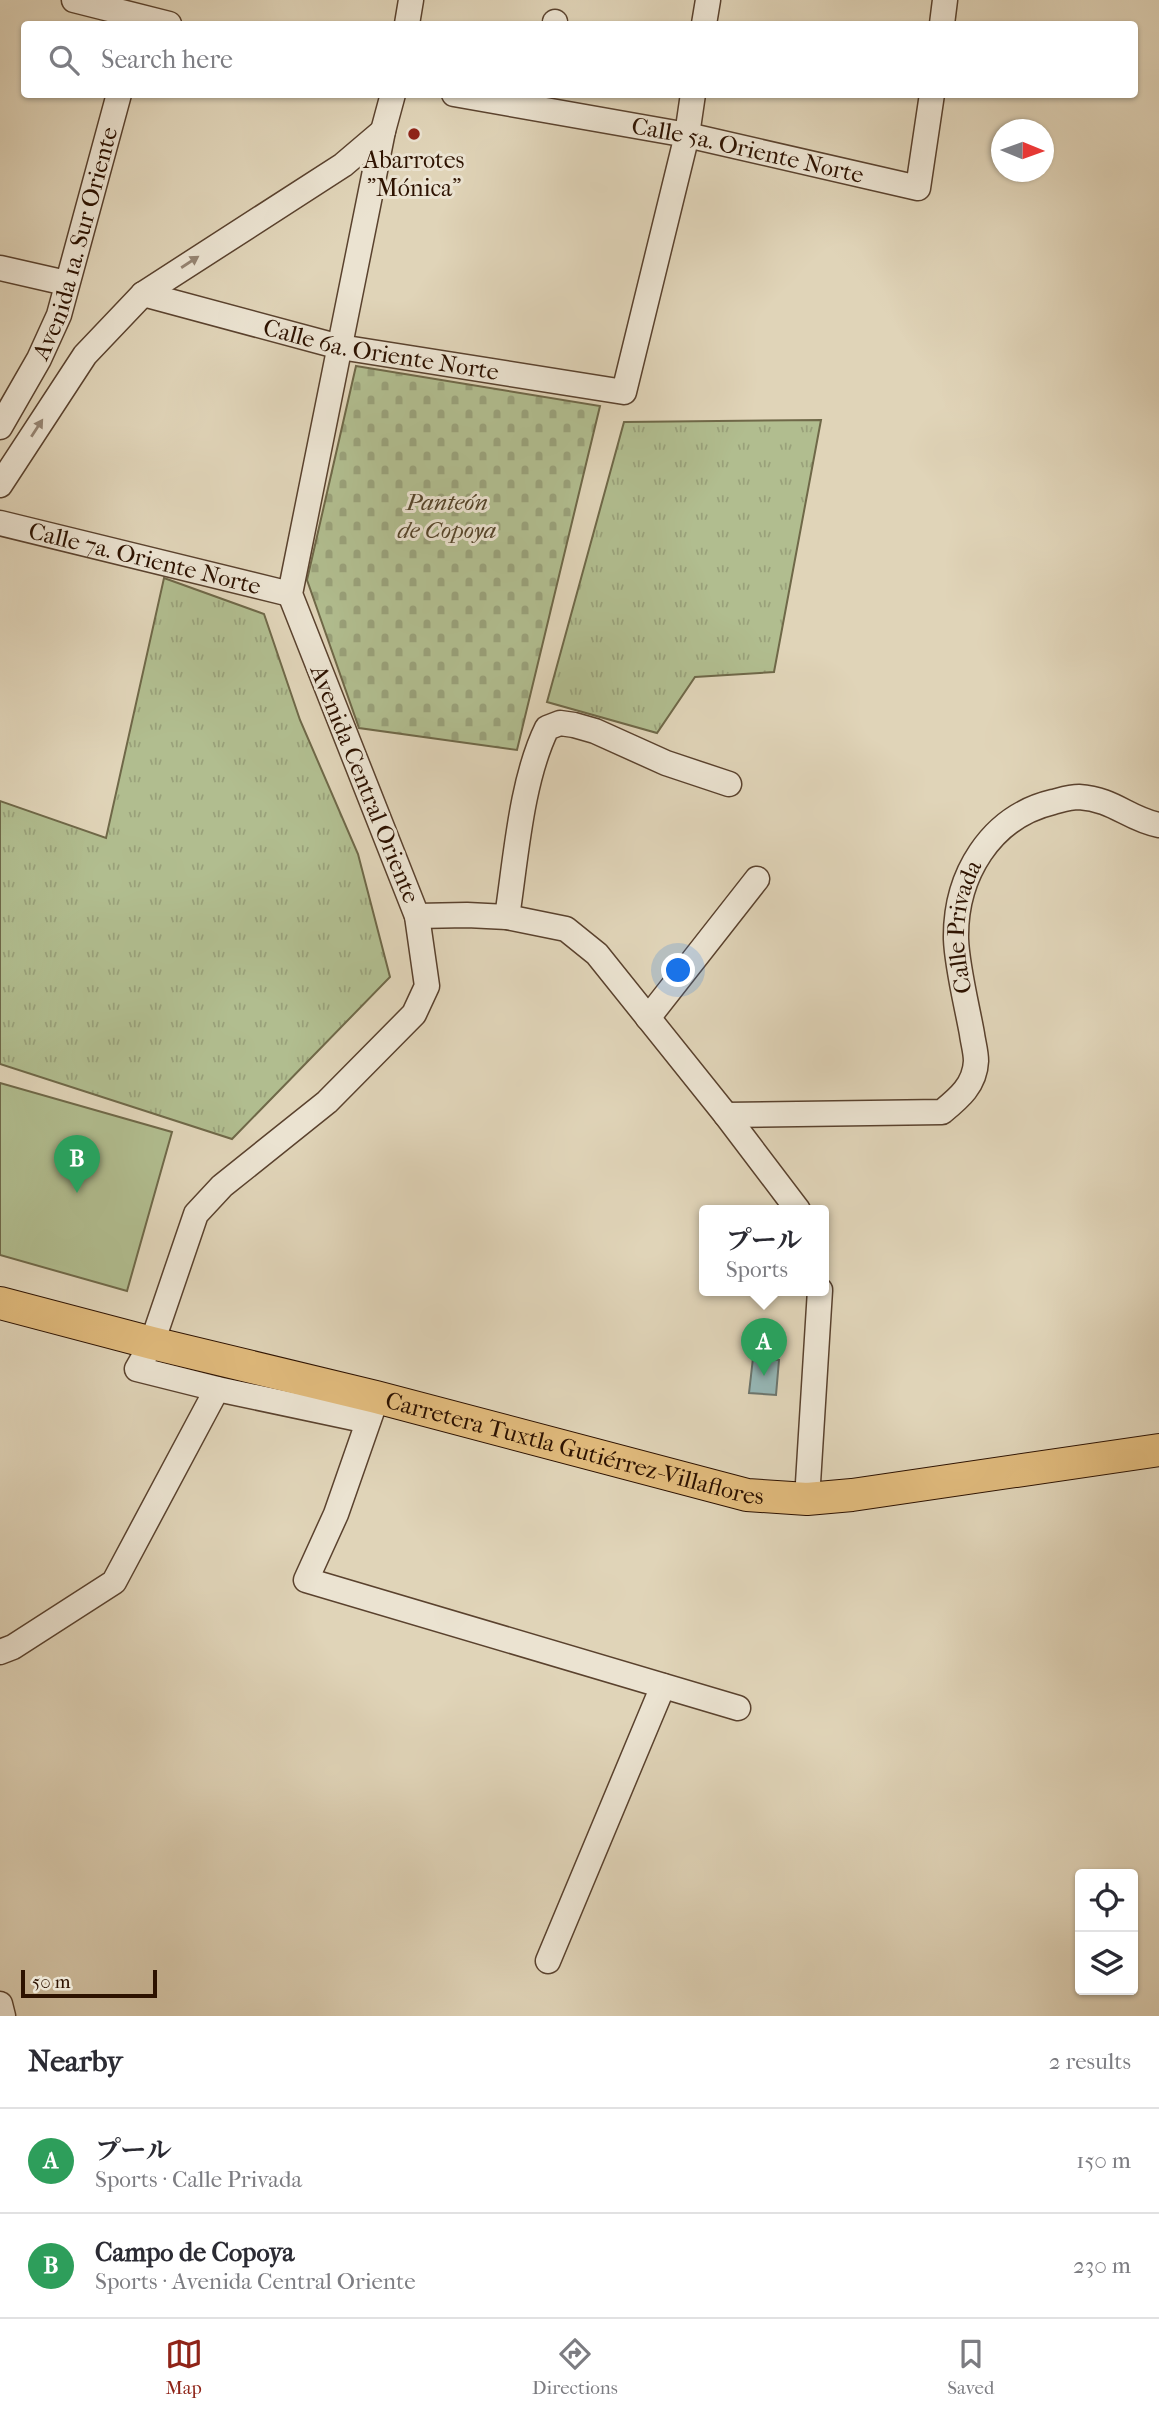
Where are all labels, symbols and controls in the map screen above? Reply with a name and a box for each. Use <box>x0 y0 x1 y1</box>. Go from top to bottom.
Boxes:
search box <box>21 21 1138 98</box>
icon: search <box>45 41 83 79</box>
text: Search here <box>101 44 233 75</box>
street label: Calle 5a. Oriente Norte <box>629 111 867 189</box>
north arrow <box>991 119 1054 182</box>
street label: Avenida 1a. Sur Oriente <box>26 124 123 365</box>
marker: Abarrotes "Mónica" <box>406 126 422 142</box>
place label: Abarrotes "Mónica" <box>363 146 465 202</box>
one-way arrow <box>180 256 199 269</box>
street label: Calle 6a. Oriente Norte <box>260 313 501 386</box>
one-way arrow <box>31 418 44 438</box>
park label: Panteón de Copoya <box>398 488 496 544</box>
street label: Calle 7a. Oriente Norte <box>26 517 264 600</box>
street label: Avenida Central Oriente <box>304 660 426 907</box>
street label: Calle Privada <box>942 854 988 996</box>
your location <box>661 953 695 987</box>
pin: B <box>54 1135 100 1193</box>
popup <box>699 1205 829 1296</box>
text: プール <box>726 1225 802 1256</box>
text: Sports <box>726 1256 788 1283</box>
pin: A <box>741 1318 787 1376</box>
street label: Carretera Tuxtla Gutiérrez-Villaflores <box>382 1386 765 1510</box>
map controls <box>1075 1869 1138 1995</box>
button: locate <box>1075 1869 1138 1932</box>
button: layers <box>1075 1932 1138 1995</box>
scale bar <box>21 1967 158 1999</box>
text: 50 m <box>32 1971 71 1993</box>
text: Nearby <box>28 2044 123 2079</box>
text: 2 results <box>1049 2048 1131 2075</box>
text: プール <box>95 2135 172 2166</box>
text: A <box>44 2147 58 2174</box>
text: 150 m <box>1076 2147 1131 2174</box>
text: Sports · Calle Privada <box>95 2166 302 2193</box>
text: Campo de Copoya <box>95 2237 294 2268</box>
text: B <box>44 2252 58 2279</box>
text: 230 m <box>1073 2252 1131 2279</box>
text: Sports · Avenida Central Oriente <box>95 2268 416 2295</box>
tab: Map <box>165 2335 203 2399</box>
tab: Directions <box>532 2335 618 2399</box>
tab: Saved <box>947 2335 994 2399</box>

